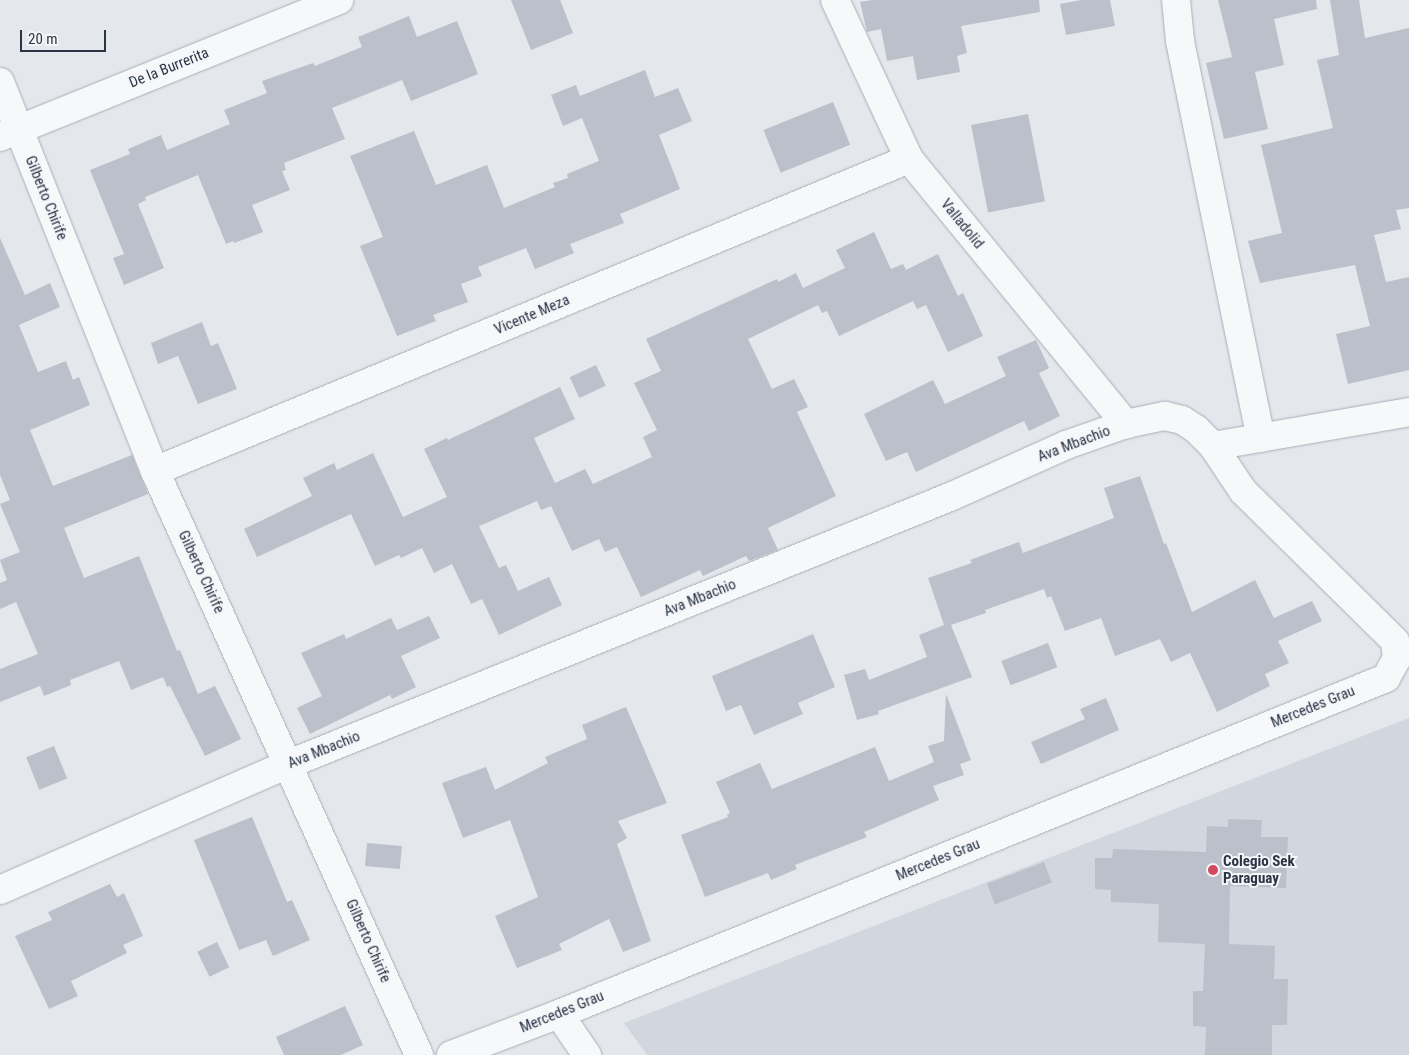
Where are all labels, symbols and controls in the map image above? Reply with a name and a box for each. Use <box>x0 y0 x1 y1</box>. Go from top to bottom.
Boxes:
scale bar <box>22 20 109 52</box>
text: 20 m <box>28 30 58 48</box>
street label: De la Burrerita <box>127 44 211 92</box>
street label: Gilberto Chirife <box>21 153 71 243</box>
street label: Valladolid <box>937 196 987 252</box>
street label: Vicente Meza <box>492 291 572 339</box>
street label: Ava Mbachio <box>1035 422 1113 466</box>
street label: Gilberto Chirife <box>174 528 228 616</box>
street label: Ava Mbachio <box>661 575 739 621</box>
street label: Mercedes Grau <box>1268 682 1358 732</box>
street label: Ava Mbachio <box>285 727 363 773</box>
street label: Mercedes Grau <box>893 835 983 885</box>
place label: Colegio Sek Paraguay <box>1223 852 1295 887</box>
marker: Colegio Sek Paraguay <box>1207 864 1219 876</box>
street label: Gilberto Chirife <box>342 897 394 985</box>
street label: Mercedes Grau <box>517 987 607 1037</box>

